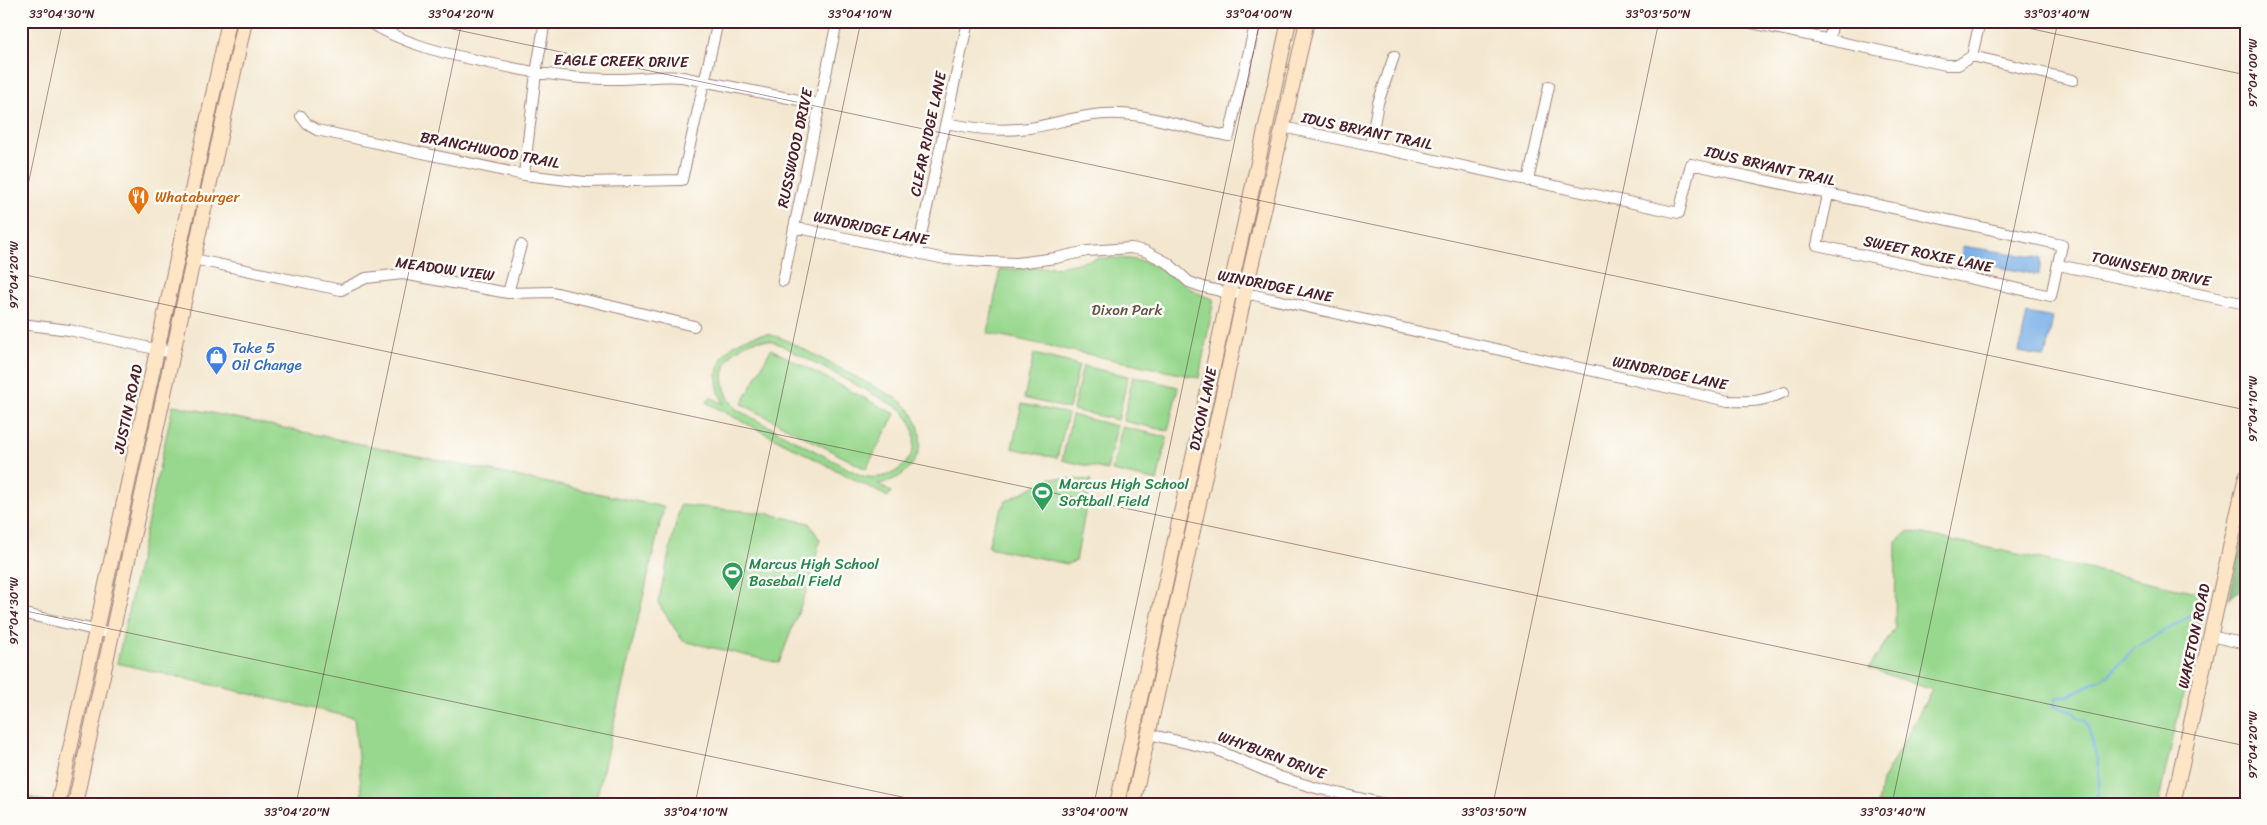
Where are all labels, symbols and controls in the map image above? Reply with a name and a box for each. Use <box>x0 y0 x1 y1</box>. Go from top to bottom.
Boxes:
text: 33°04'30"N <box>29 3 95 25</box>
text: 33°04'20"N <box>428 3 495 25</box>
text: 33°04'10"N <box>828 3 893 25</box>
text: 33°04'00"N <box>1226 3 1293 25</box>
text: 33°03'50"N <box>1625 3 1691 25</box>
text: 33°03'40"N <box>2024 3 2090 25</box>
text: 97°04'00"W <box>2242 38 2264 107</box>
street label: EAGLE CREEK DRIVE <box>554 47 690 75</box>
street label: CLEAR RIDGE LANE <box>902 68 954 199</box>
street label: RUSSWOOD DRIVE <box>770 84 821 210</box>
street label: IDUS BRYANT TRAIL <box>1298 104 1435 158</box>
street label: BRANCHWOOD TRAIL <box>418 124 562 176</box>
street label: IDUS BRYANT TRAIL <box>1701 138 1838 194</box>
place label: Whataburger <box>155 184 241 210</box>
restaurant icon: Whataburger <box>127 185 151 216</box>
street label: WINDRIDGE LANE <box>811 203 933 253</box>
street label: SWEET ROXIE LANE <box>1861 228 1997 281</box>
text: 97°04'20"W <box>3 240 25 309</box>
street label: TOWNSEND DRIVE <box>2089 244 2215 295</box>
street label: MEADOW VIEW <box>394 249 496 289</box>
street label: WINDRIDGE LANE <box>1215 262 1337 310</box>
park label: Dixon Park <box>1092 297 1163 323</box>
place label: Take 5 Oil Change <box>232 335 302 378</box>
shop icon: Take 5 Oil Change <box>204 345 228 376</box>
street label: WINDRIDGE LANE <box>1610 348 1732 398</box>
street label: JUSTIN ROAD <box>106 362 150 457</box>
street label: DIXON LANE <box>1181 363 1225 453</box>
text: 97°04'10"W <box>2242 375 2264 442</box>
place label: Marcus High School Softball Field <box>1059 471 1190 514</box>
sports icon: Marcus High School Softball Field <box>1031 481 1055 512</box>
place label: Marcus High School Baseball Field <box>749 551 880 594</box>
sports icon: Marcus High School Baseball Field <box>721 561 745 592</box>
text: 97°04'30"W <box>3 577 25 645</box>
street label: WAKETON ROAD <box>2170 581 2218 691</box>
text: 97°04'20"W <box>2242 710 2264 779</box>
street label: WHYBURN DRIVE <box>1214 723 1331 787</box>
text: 33°04'20"N <box>264 801 331 823</box>
text: 33°04'10"N <box>664 801 729 823</box>
text: 33°04'00"N <box>1062 801 1129 823</box>
text: 33°03'50"N <box>1461 801 1527 823</box>
text: 33°03'40"N <box>1860 801 1926 823</box>

